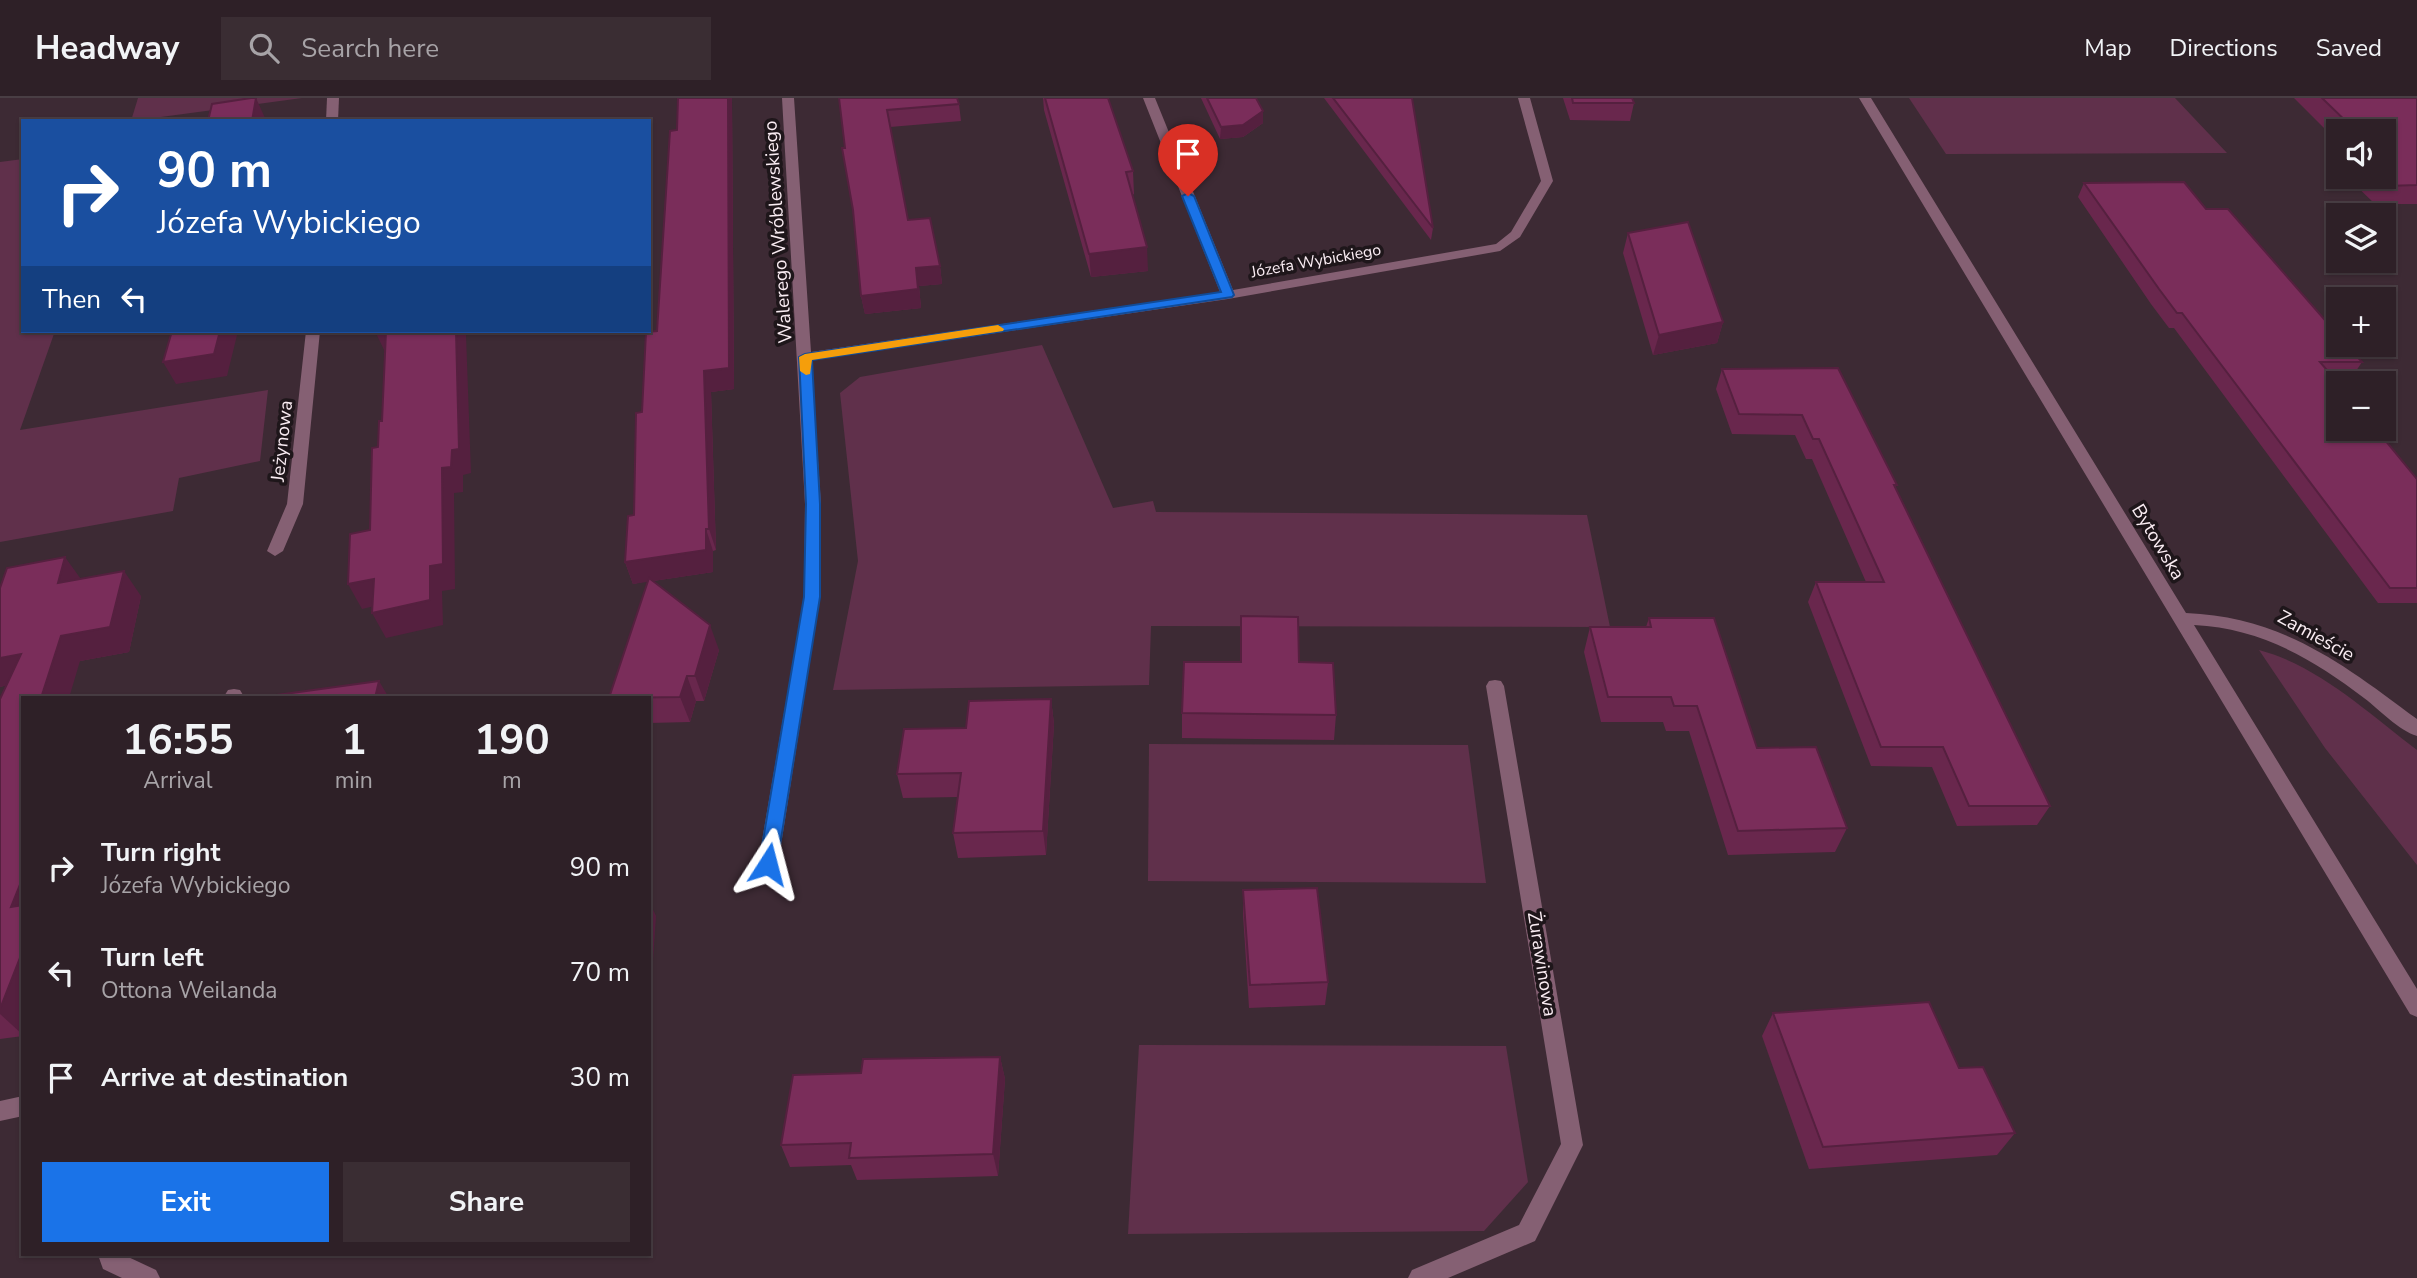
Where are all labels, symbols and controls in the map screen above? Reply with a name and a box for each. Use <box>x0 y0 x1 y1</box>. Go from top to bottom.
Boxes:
search box <box>221 17 711 80</box>
text: Headway <box>35 26 179 71</box>
icon: search <box>245 29 283 67</box>
text: Search here <box>301 31 439 66</box>
text: Map <box>2084 32 2131 64</box>
text: Directions <box>2169 32 2278 64</box>
text: Saved <box>2316 32 2382 64</box>
map controls <box>2326 119 2396 441</box>
button: sound <box>2326 119 2396 189</box>
street label: Walerego Wróblewskiego <box>757 120 799 344</box>
pin <box>1158 124 1218 196</box>
icon: arrive <box>1169 135 1207 173</box>
text: 90 m <box>157 137 272 204</box>
icon: right <box>42 147 133 238</box>
text: Józefa Wybickiego <box>157 201 421 244</box>
button: layers <box>2326 203 2396 273</box>
street label: Józefa Wybickiego <box>1248 239 1383 283</box>
icon: left <box>115 280 153 318</box>
text: Then <box>42 282 101 317</box>
button: + <box>2326 287 2396 357</box>
button: − <box>2326 371 2396 441</box>
street label: Jeżynowa <box>265 399 299 484</box>
street label: Bytowska <box>2125 499 2191 585</box>
street label: Zamieście <box>2273 604 2359 668</box>
text: 16:55 <box>122 712 233 769</box>
text: 1 <box>341 712 366 769</box>
text: 190 <box>474 712 550 769</box>
text: Arrival <box>143 765 212 796</box>
text: min <box>335 765 373 796</box>
text: m <box>502 765 522 796</box>
position arrow <box>731 827 805 901</box>
text: Turn right <box>101 835 220 870</box>
icon: right <box>42 849 80 887</box>
text: 90 m <box>570 850 630 885</box>
text: Józefa Wybickiego <box>101 870 291 901</box>
street label: Żurawinowa <box>1521 910 1563 1018</box>
text: Turn left <box>101 940 204 975</box>
icon: left <box>42 954 80 992</box>
text: 70 m <box>570 955 630 990</box>
text: Ottona Weilanda <box>101 975 277 1006</box>
icon: arrive <box>42 1059 80 1097</box>
text: Arrive at destination <box>101 1060 348 1095</box>
text: 30 m <box>570 1060 630 1095</box>
button: Exit <box>42 1162 329 1242</box>
button: Share <box>343 1162 630 1242</box>

